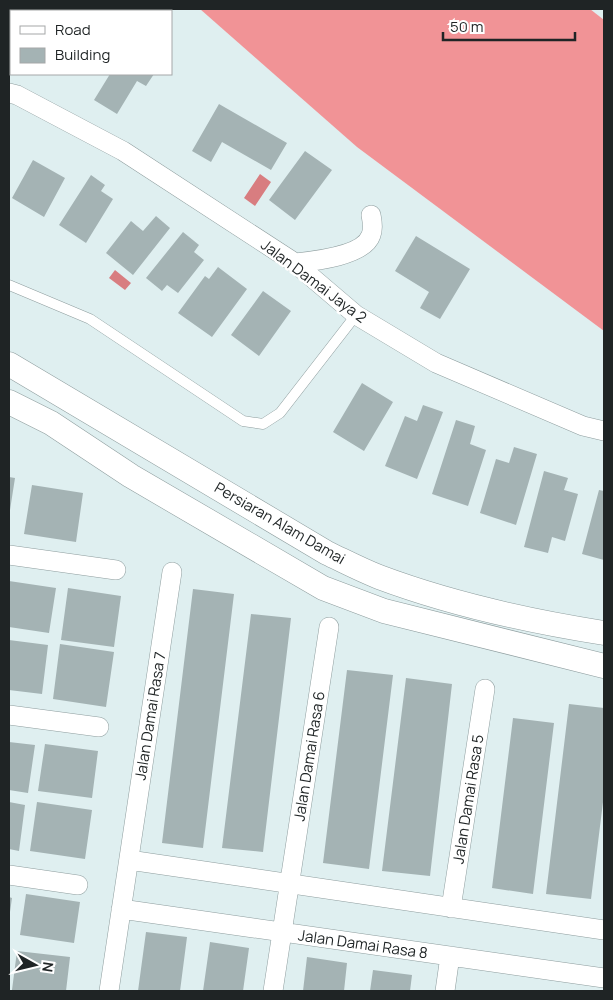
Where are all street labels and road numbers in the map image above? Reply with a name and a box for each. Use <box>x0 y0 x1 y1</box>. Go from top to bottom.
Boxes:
street label: Jalan Damai Jaya 2 <box>257 234 371 328</box>
street label: Persiaran Alam Damai <box>211 477 349 569</box>
street label: Jalan Damai Rasa 7 <box>129 650 171 782</box>
street label: Jalan Damai Rasa 6 <box>288 690 330 822</box>
street label: Jalan Damai Rasa 5 <box>447 733 489 865</box>
street label: Jalan Damai Rasa 8 <box>297 925 429 963</box>

